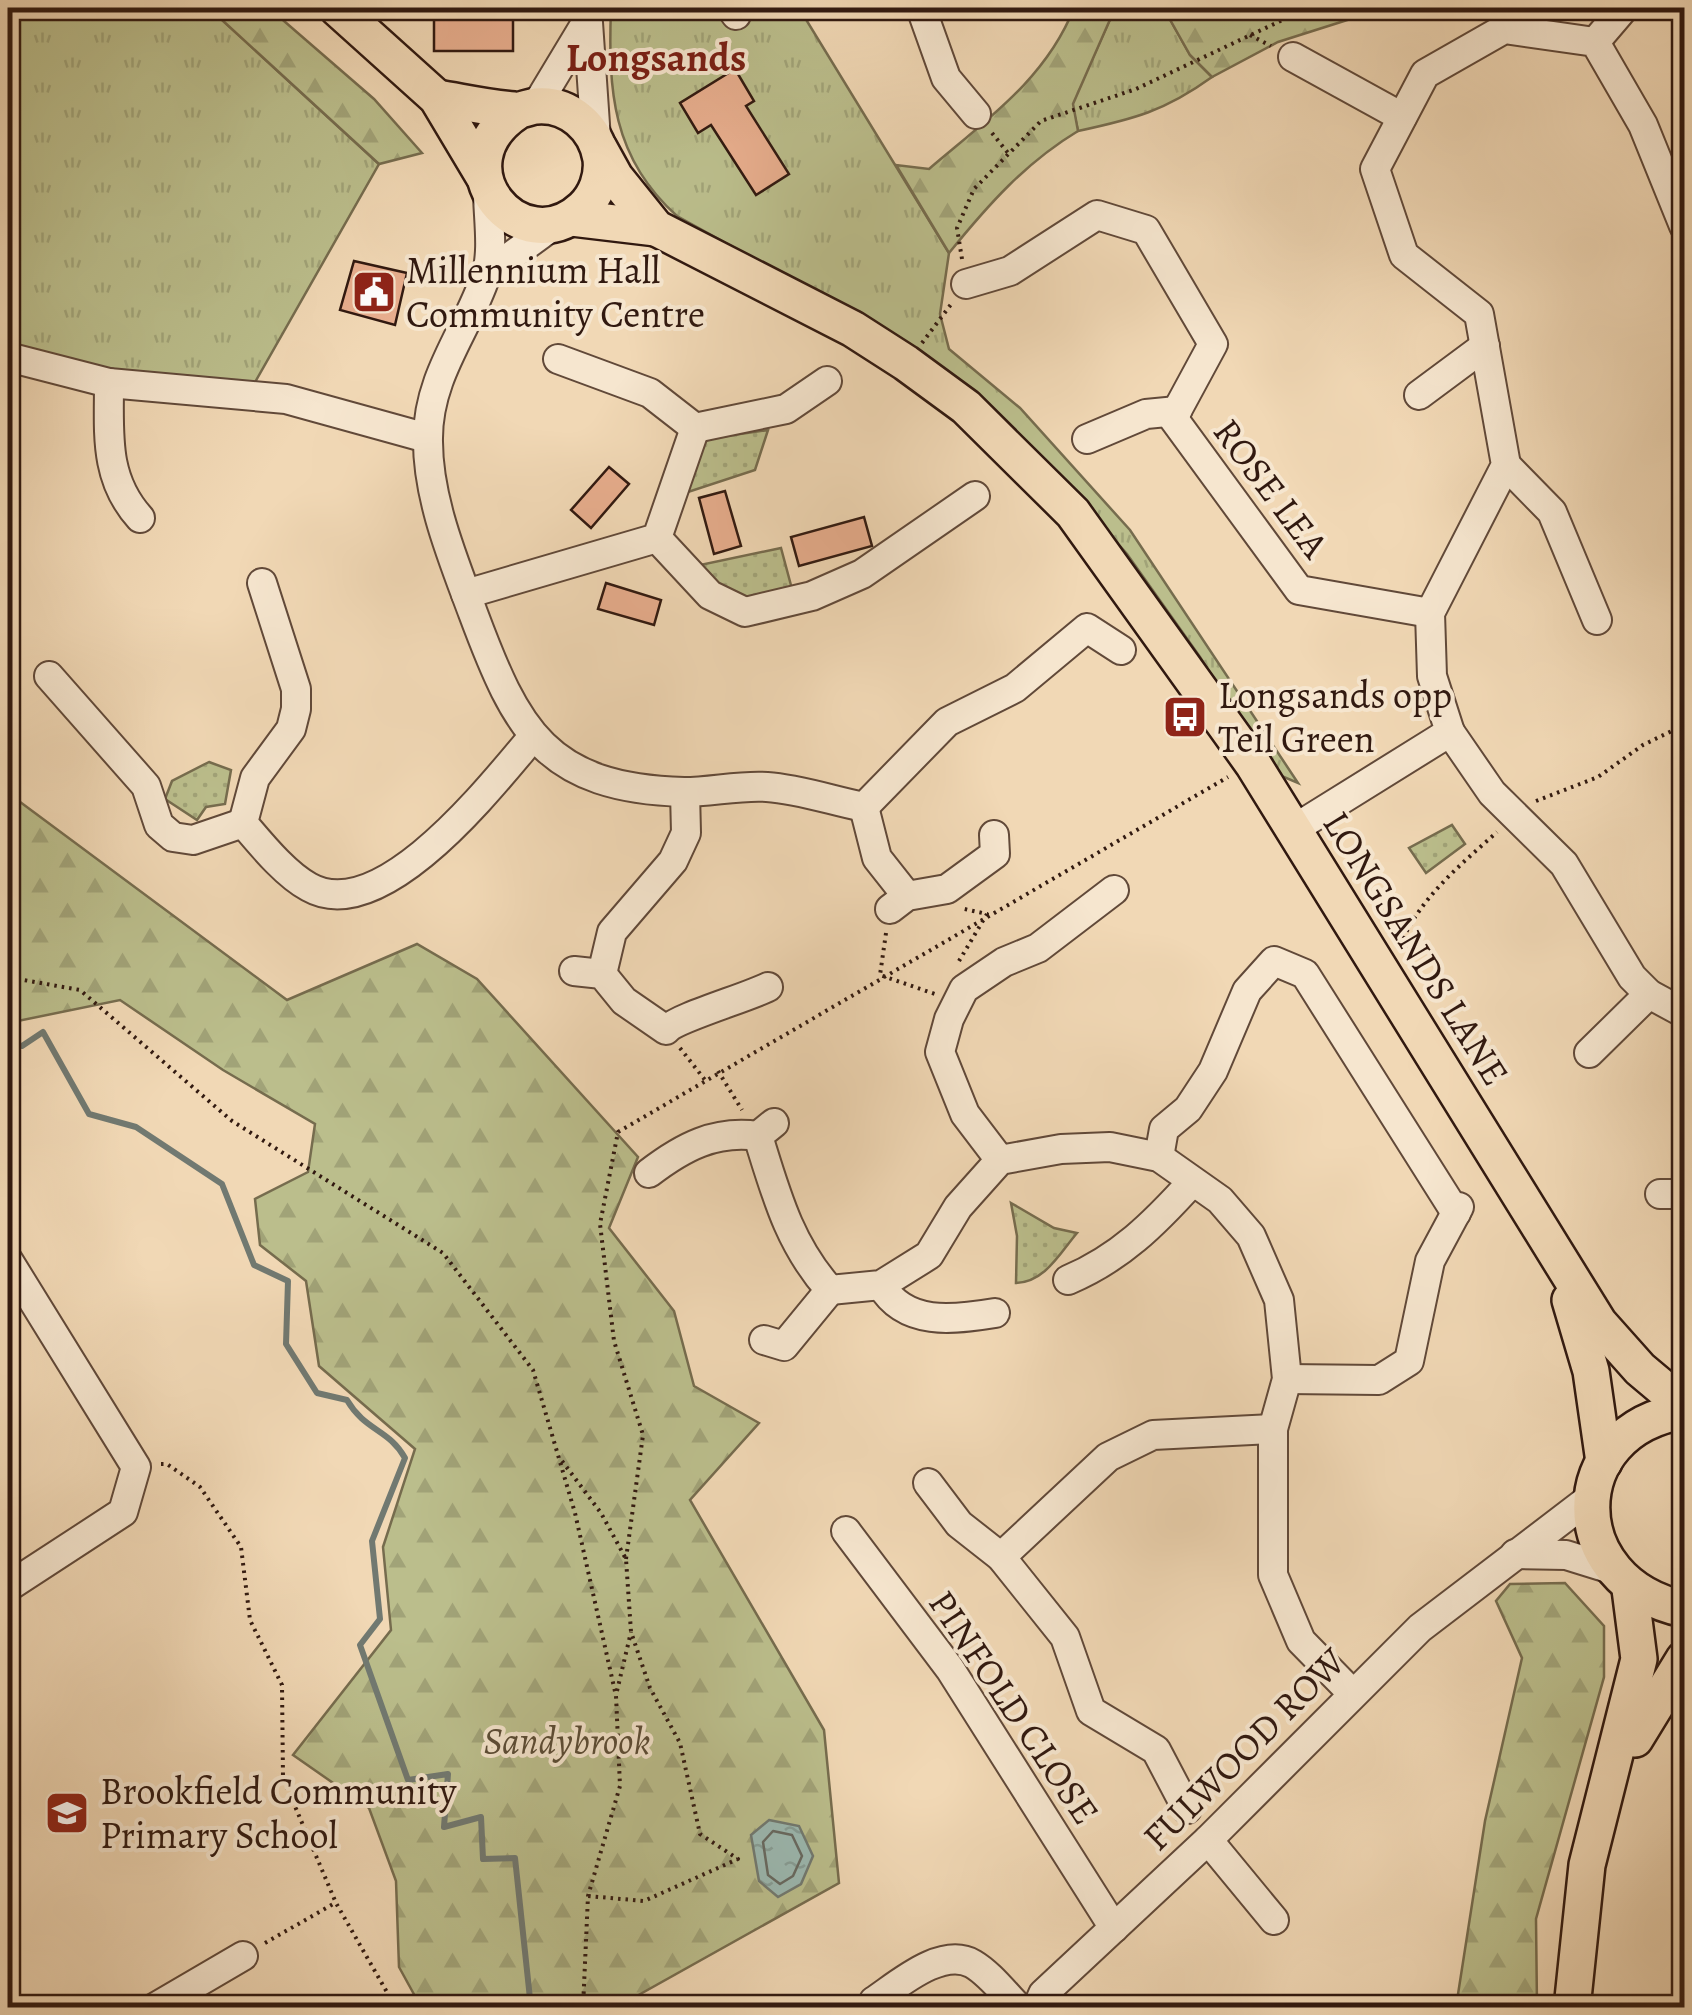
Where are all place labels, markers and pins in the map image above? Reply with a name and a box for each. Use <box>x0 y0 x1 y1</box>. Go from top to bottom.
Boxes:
place label: Millennium Hall Community Centre <box>406 244 705 340</box>
public building icon: Millennium Hall Community Centre <box>351 269 397 315</box>
place label: Longsands opp Teil Green <box>1218 669 1452 765</box>
bus stop icon: Longsands opp Teil Green <box>1162 694 1208 740</box>
place label: Brookfield Community Primary School <box>100 1765 458 1861</box>
school or university icon: Brookfield Community Primary School <box>44 1790 90 1836</box>

